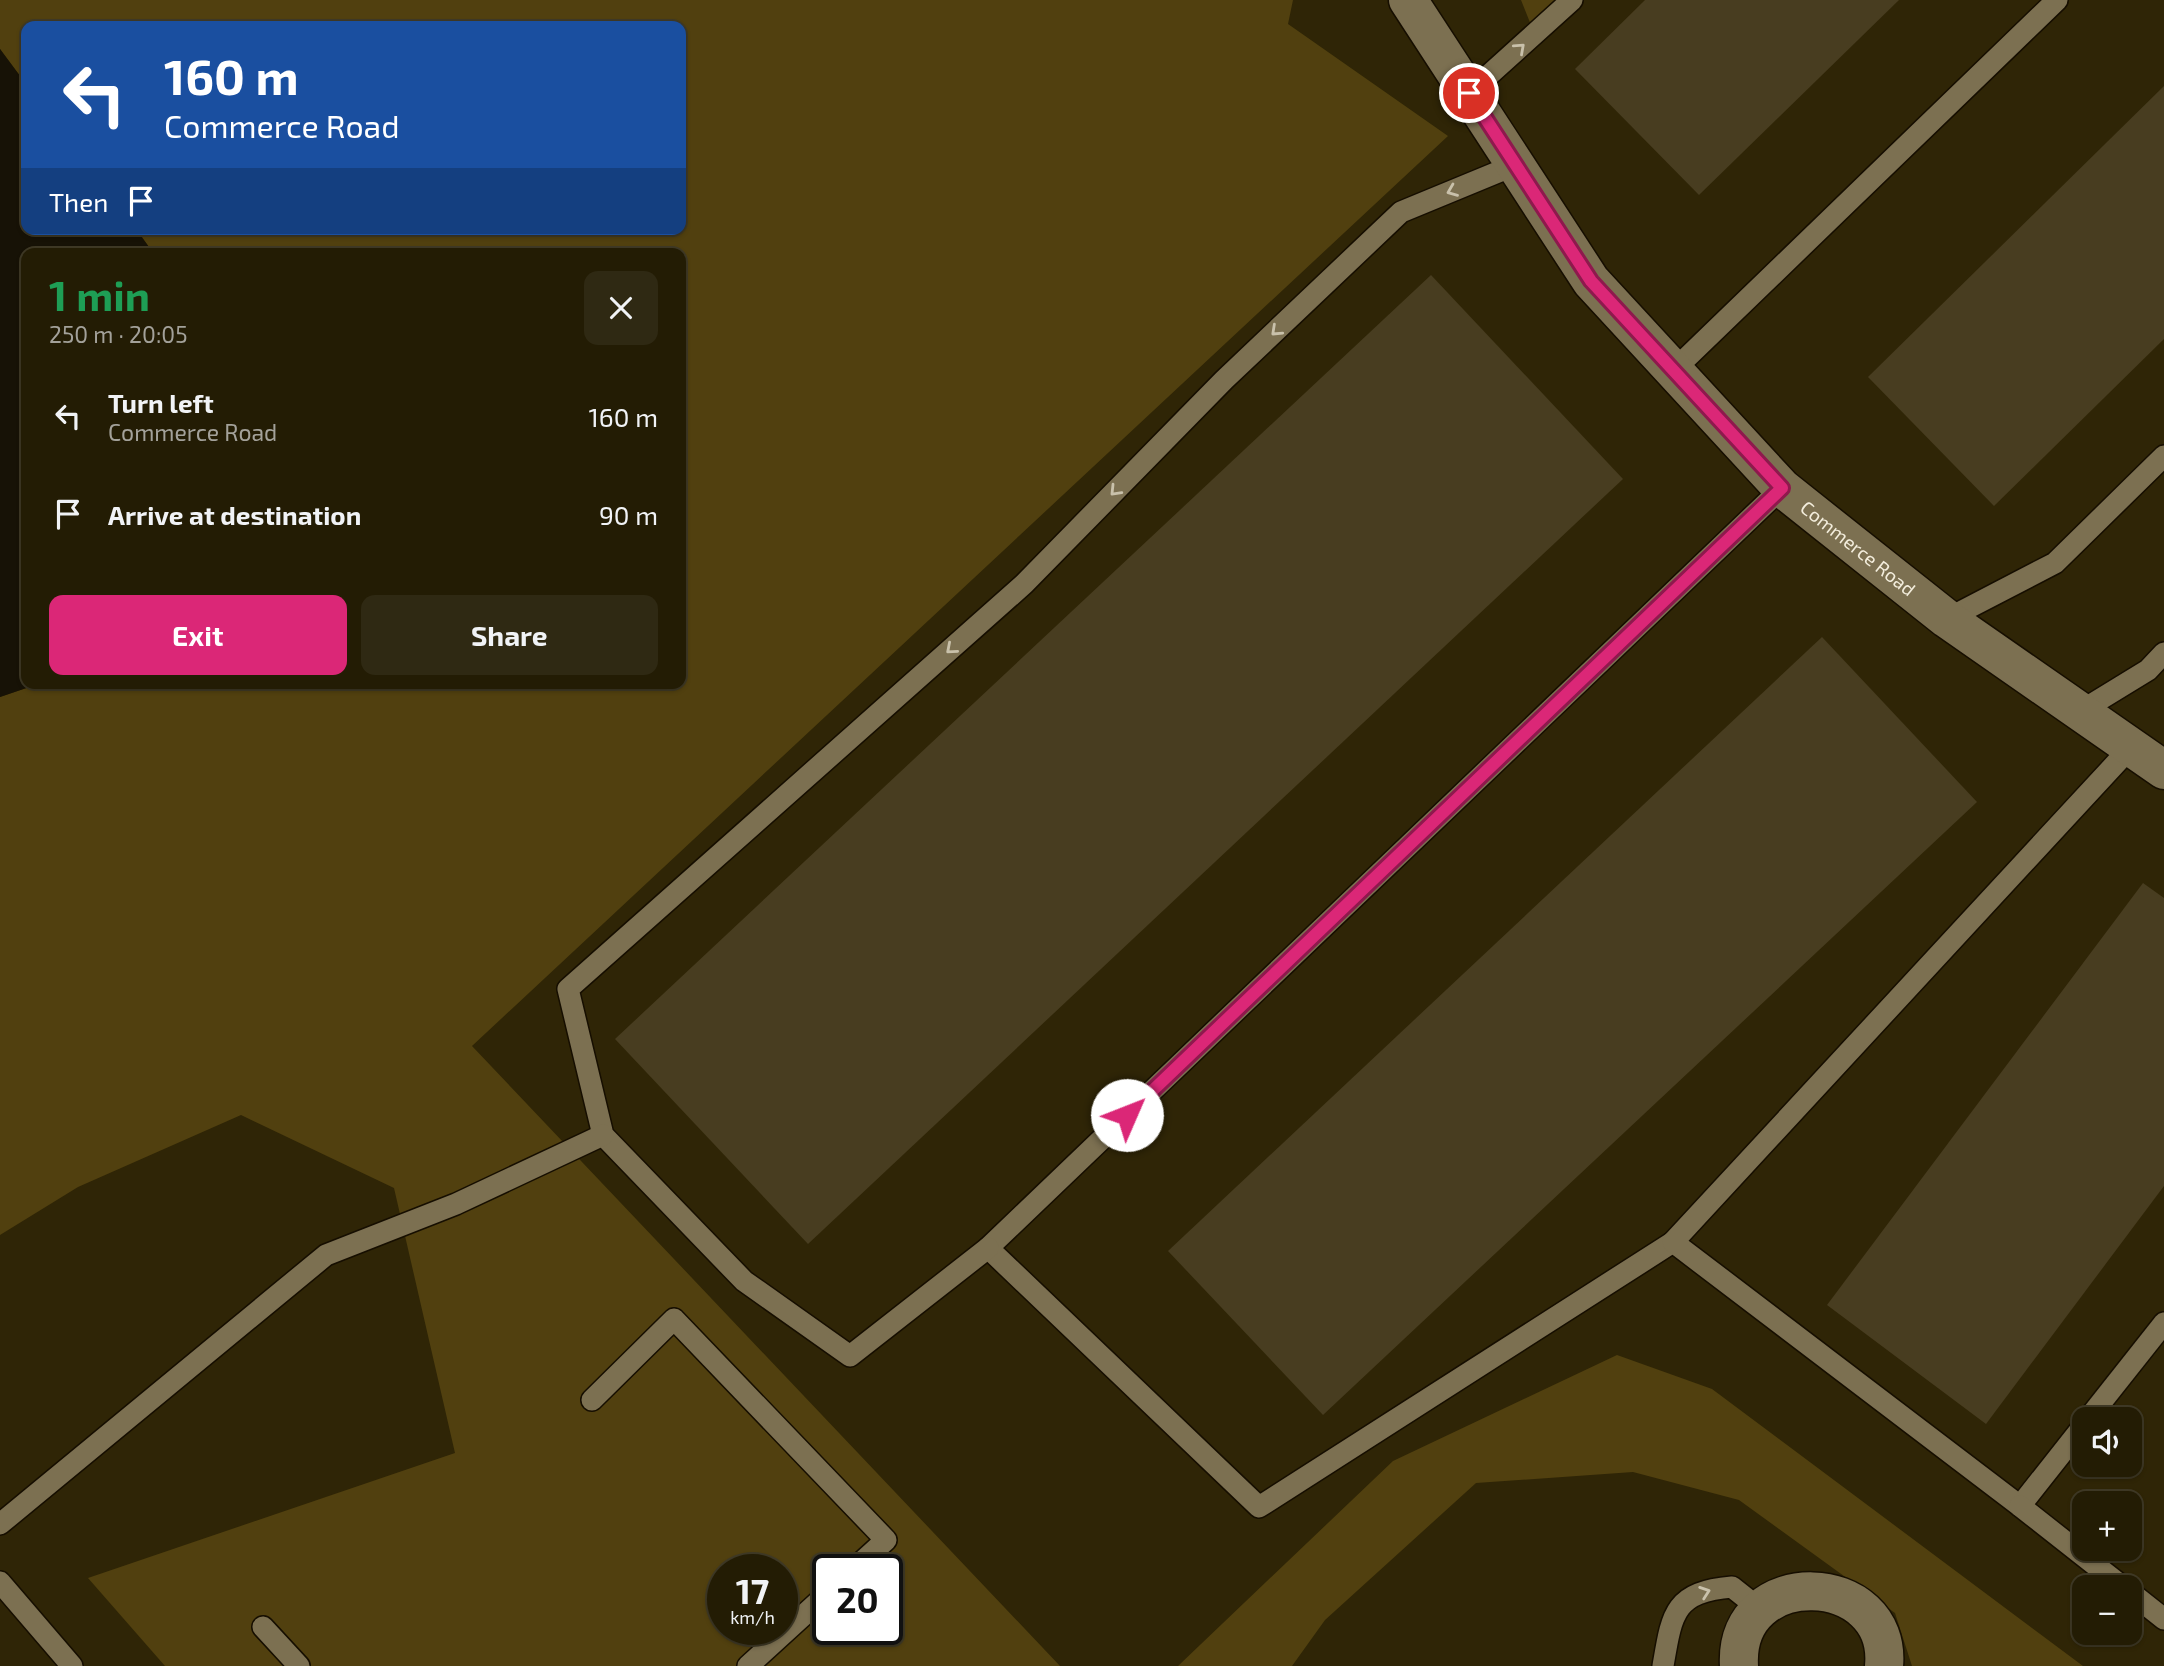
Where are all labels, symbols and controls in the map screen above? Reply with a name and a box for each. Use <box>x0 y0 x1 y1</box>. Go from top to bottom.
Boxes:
one-way arrow <box>1511 43 1524 56</box>
text: 160 m <box>164 46 299 105</box>
icon: left <box>49 49 140 140</box>
pin <box>1439 63 1499 123</box>
icon: arrive <box>1450 74 1488 112</box>
text: Commerce Road <box>164 106 400 144</box>
icon: arrive <box>122 182 160 220</box>
one-way arrow <box>1447 183 1459 197</box>
text: Then <box>49 186 108 217</box>
text: 1 min <box>49 269 150 319</box>
button: close <box>584 271 658 345</box>
text: 250 m · 20:05 <box>49 320 188 348</box>
one-way arrow <box>1271 322 1284 335</box>
text: Turn left <box>108 387 214 418</box>
icon: left <box>49 397 87 435</box>
text: 160 m <box>589 401 658 432</box>
text: Commerce Road <box>108 418 277 446</box>
one-way arrow <box>1111 483 1124 496</box>
icon: arrive <box>49 495 87 533</box>
street label: Commerce Road <box>1796 495 1920 600</box>
text: Arrive at destination <box>108 499 361 530</box>
text: 90 m <box>599 499 658 530</box>
button: Exit <box>49 595 347 675</box>
button: Share <box>361 595 658 675</box>
one-way arrow <box>946 641 959 653</box>
position arrow <box>1090 1078 1164 1152</box>
map controls <box>2072 1407 2142 1645</box>
button: sound <box>2072 1407 2142 1477</box>
button: + <box>2072 1491 2142 1561</box>
speed limit sign: 20 <box>812 1554 903 1645</box>
text: 17 <box>736 1569 769 1611</box>
button: − <box>2072 1575 2142 1645</box>
one-way arrow <box>1699 1586 1711 1600</box>
text: km/h <box>730 1606 775 1628</box>

